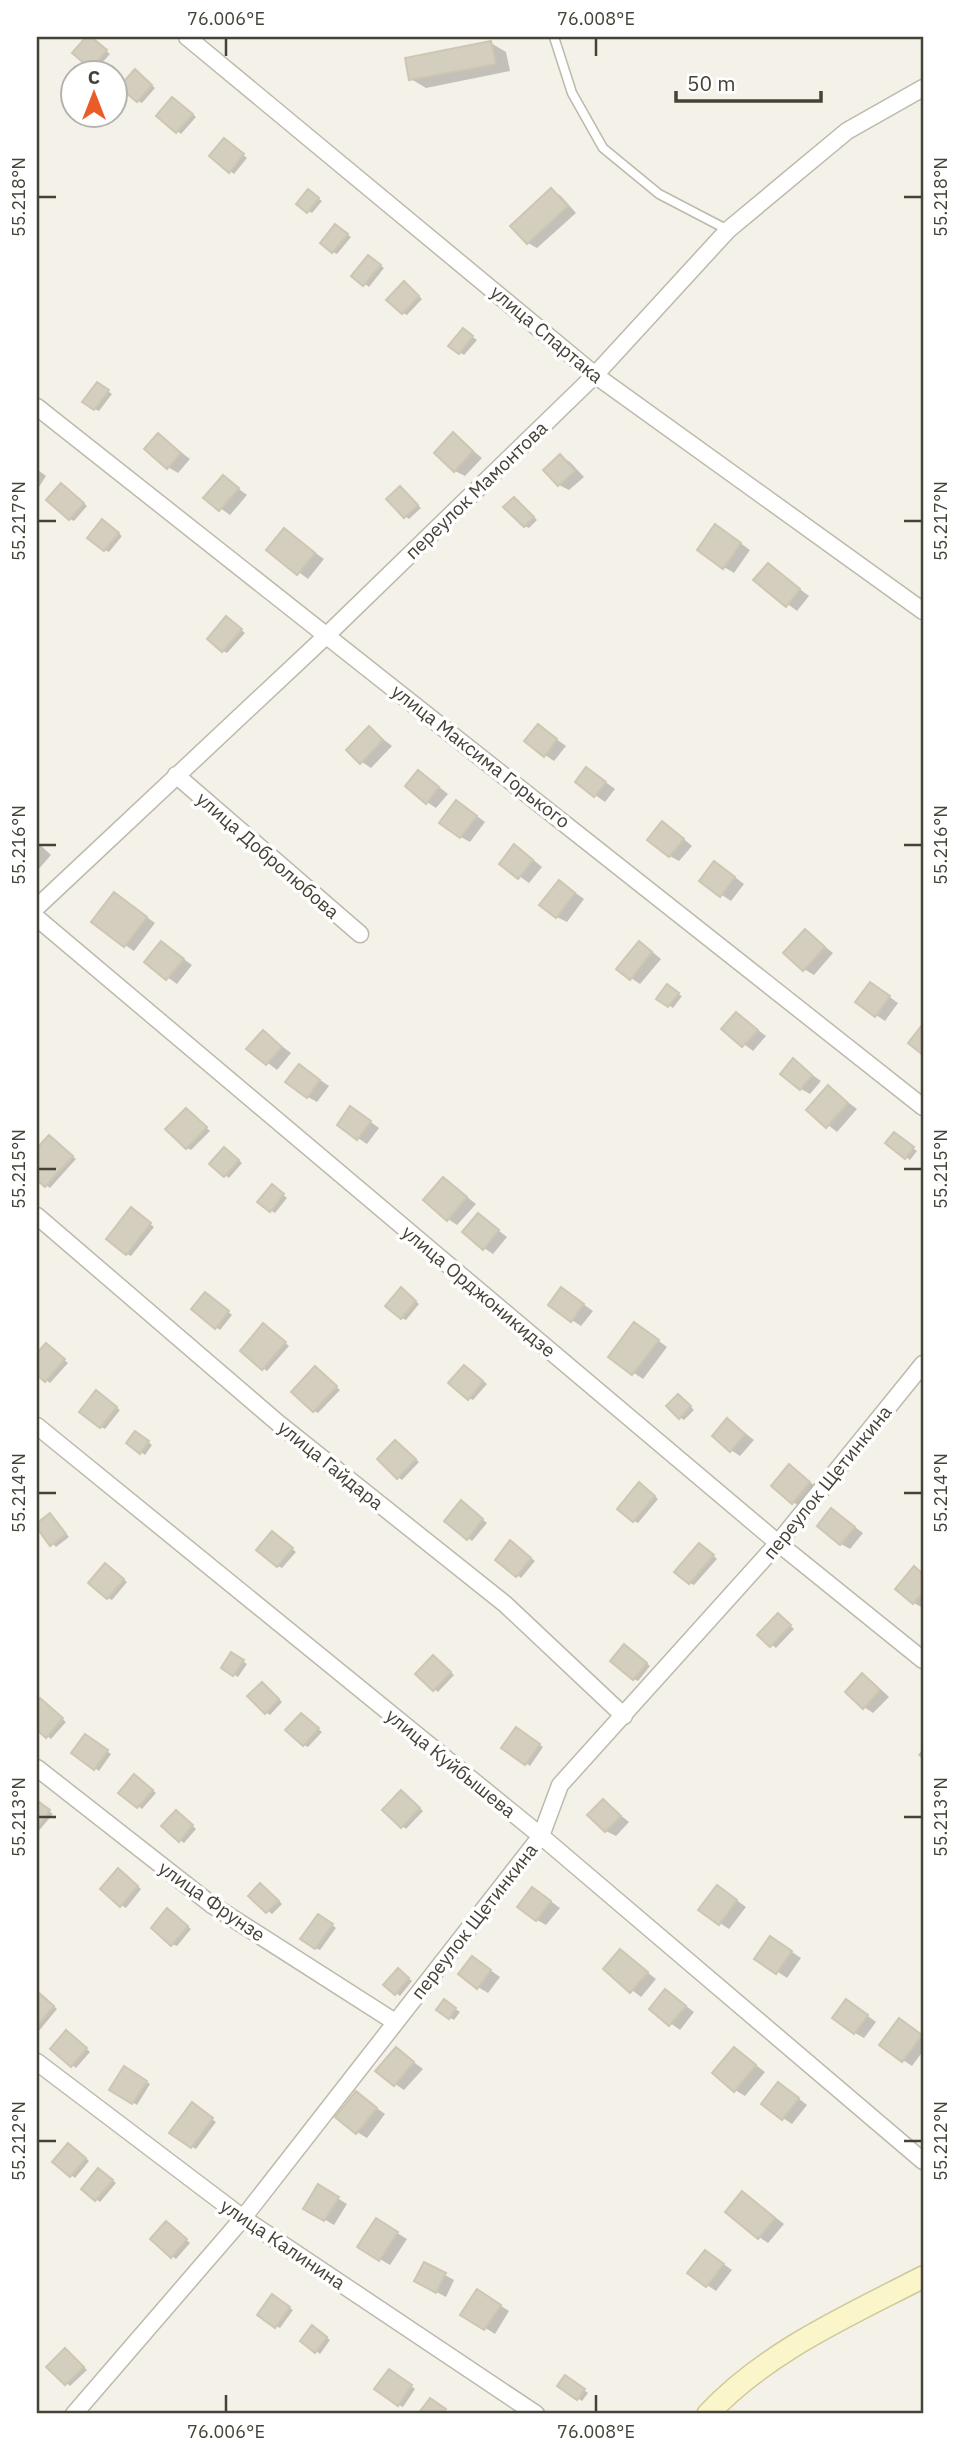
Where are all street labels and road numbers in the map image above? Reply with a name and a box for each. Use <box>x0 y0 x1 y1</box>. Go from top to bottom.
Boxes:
street label: улица Спартака <box>486 280 608 388</box>
street label: переулок Мамонтова <box>400 416 552 564</box>
street label: улица Максима Горького <box>387 679 575 833</box>
street label: улица Добролюбова <box>192 786 344 924</box>
street label: улица Орджоникидзе <box>397 1220 561 1362</box>
street label: переулок Щетинкина <box>757 1400 897 1564</box>
street label: улица Гайдара <box>273 1415 389 1515</box>
street label: улица Куйбышева <box>381 1703 521 1823</box>
street label: переулок Щетинкина <box>406 1838 542 2004</box>
street label: улица Фрунзе <box>154 1855 270 1947</box>
street label: улица Калинина <box>216 2193 350 2295</box>

